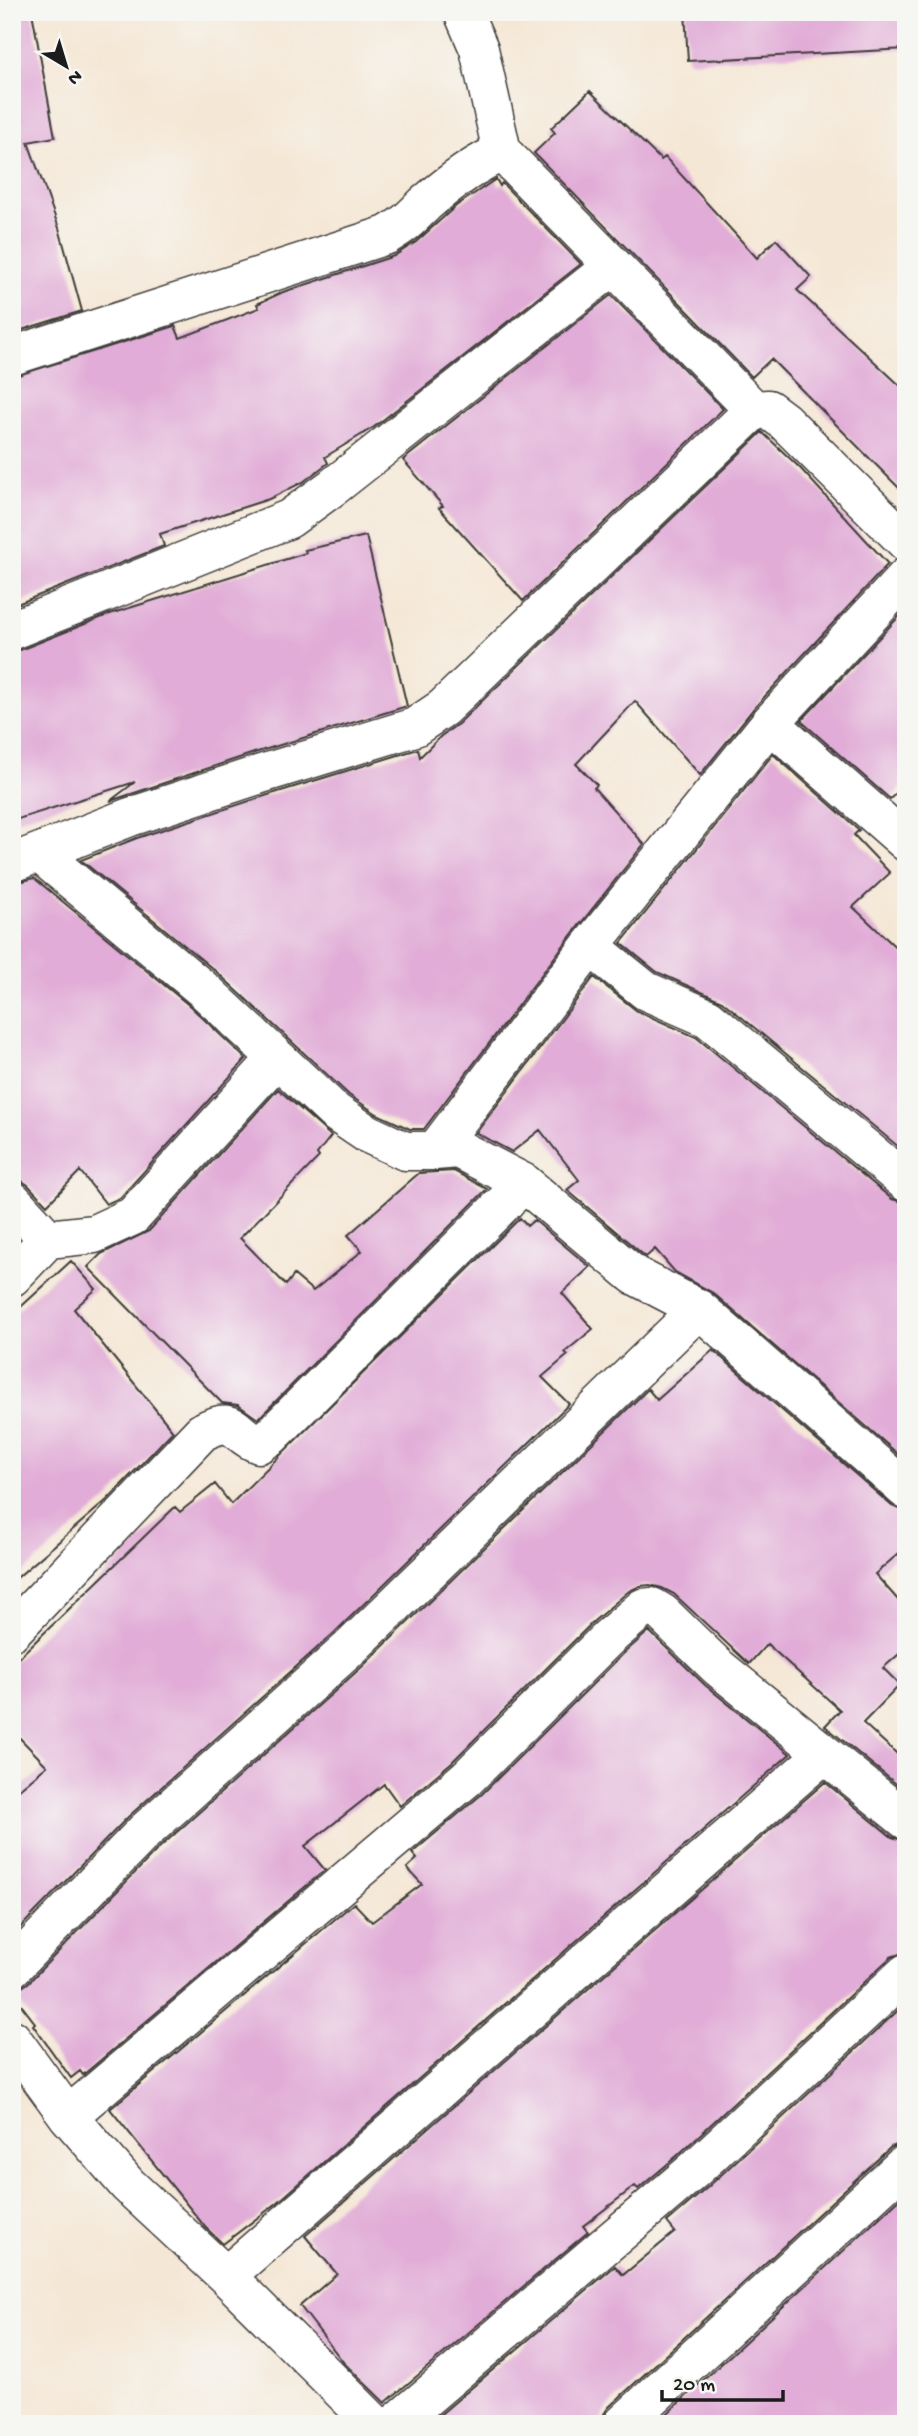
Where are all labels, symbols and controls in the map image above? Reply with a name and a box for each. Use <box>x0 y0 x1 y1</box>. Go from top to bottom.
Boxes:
north arrow <box>32 32 102 102</box>
text: N <box>62 64 86 90</box>
scale bar <box>662 2359 783 2403</box>
text: 20 m <box>673 2374 715 2399</box>

